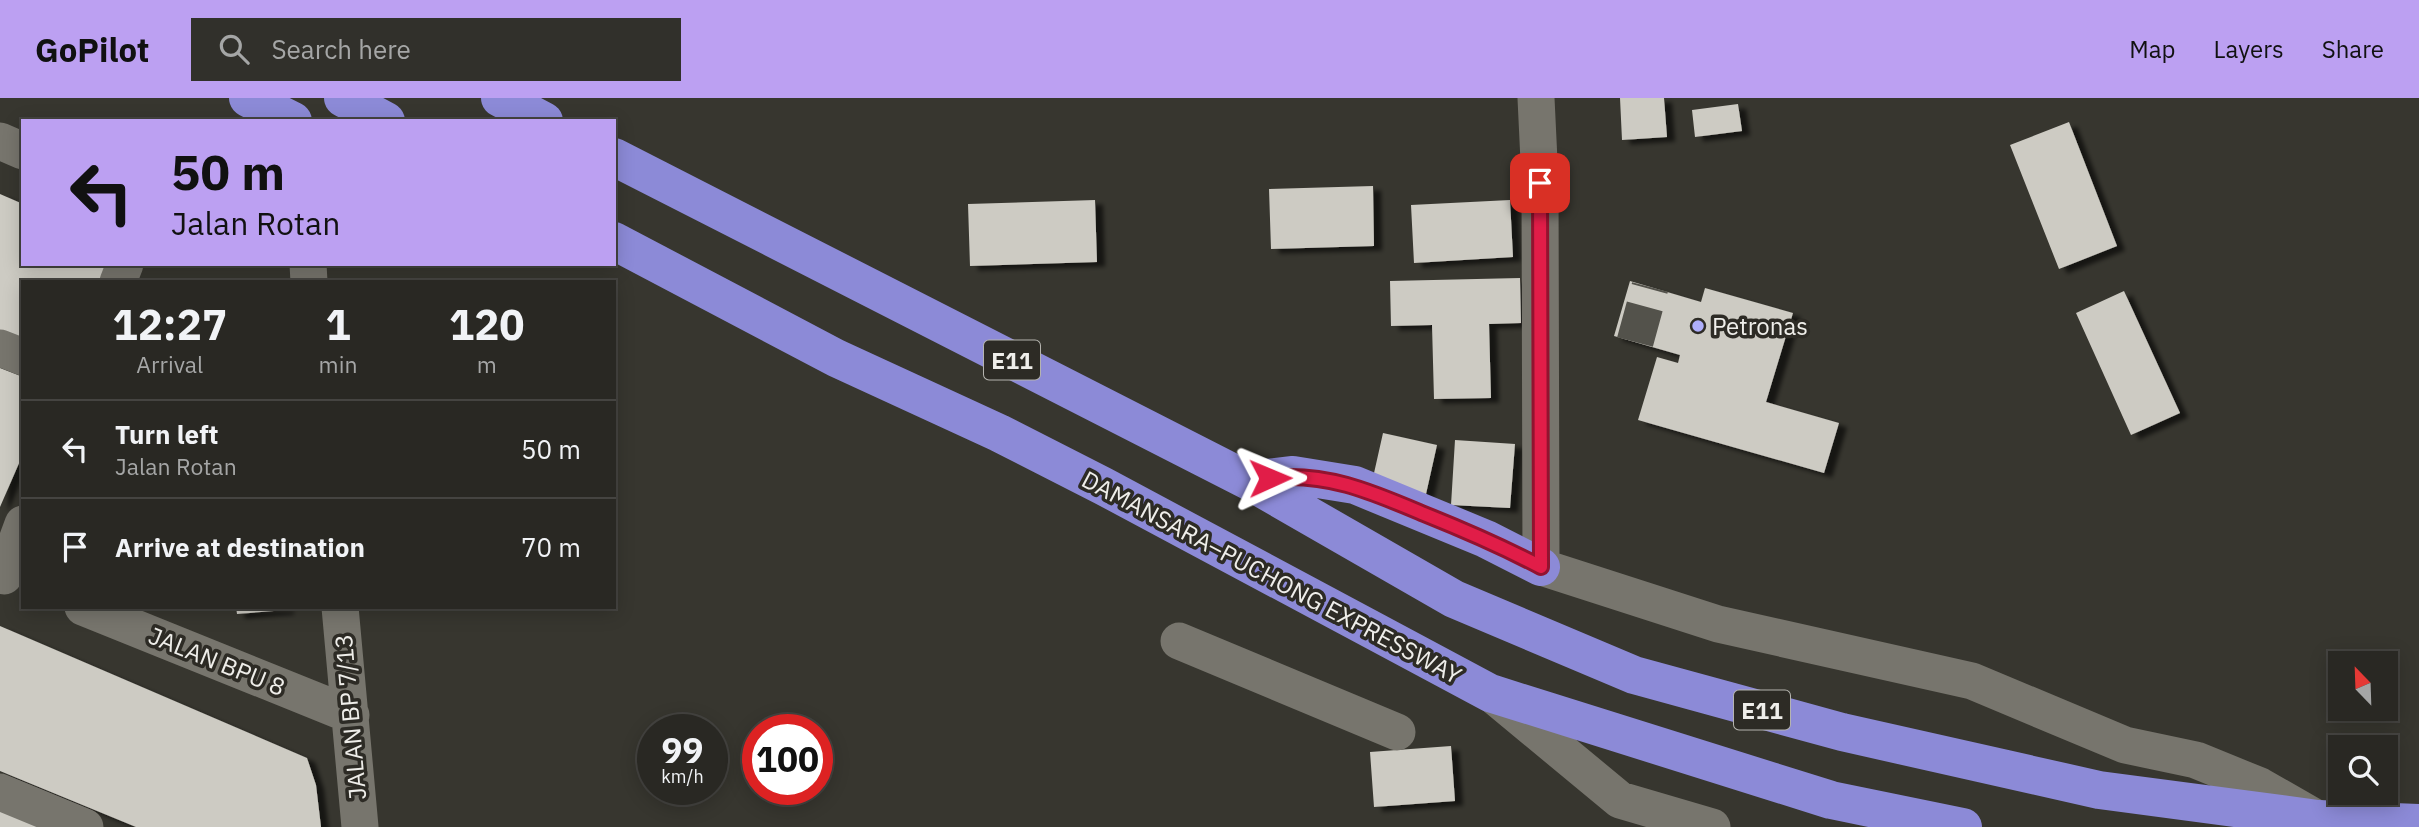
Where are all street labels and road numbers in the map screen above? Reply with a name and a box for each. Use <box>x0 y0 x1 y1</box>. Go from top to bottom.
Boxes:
road number: E11 <box>984 341 1040 380</box>
street label: DAMANSARA–PUCHONG EXPRESSWAY <box>1077 463 1467 691</box>
street label: JALAN BPU 8 <box>144 619 290 703</box>
street label: JALAN BP 7/13 <box>327 633 373 801</box>
road number: E11 <box>1734 690 1790 730</box>

